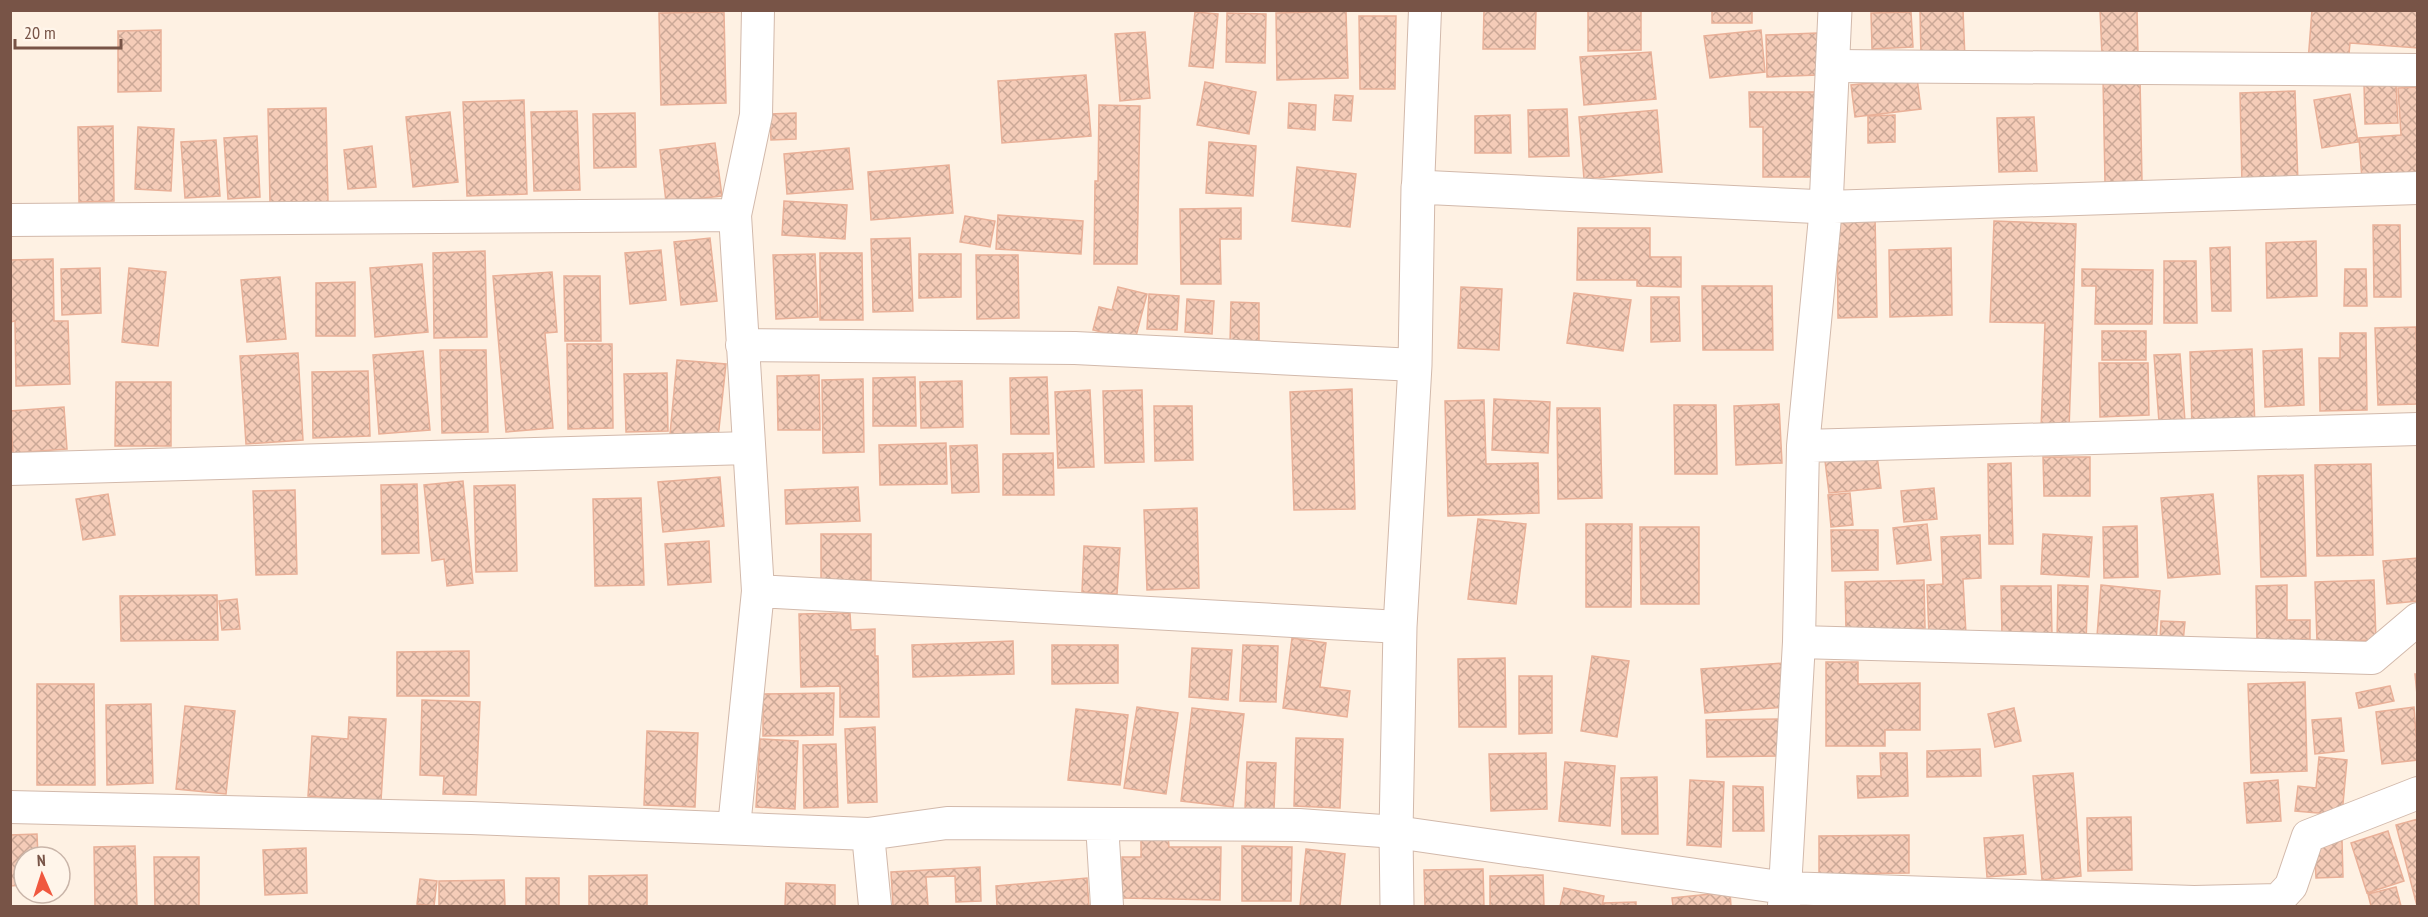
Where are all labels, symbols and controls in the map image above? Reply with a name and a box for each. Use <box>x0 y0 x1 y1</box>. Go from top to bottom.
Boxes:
scale bar <box>15 12 122 50</box>
text: 20 m <box>24 21 56 44</box>
north arrow <box>12 845 72 905</box>
text: N <box>36 850 46 870</box>

